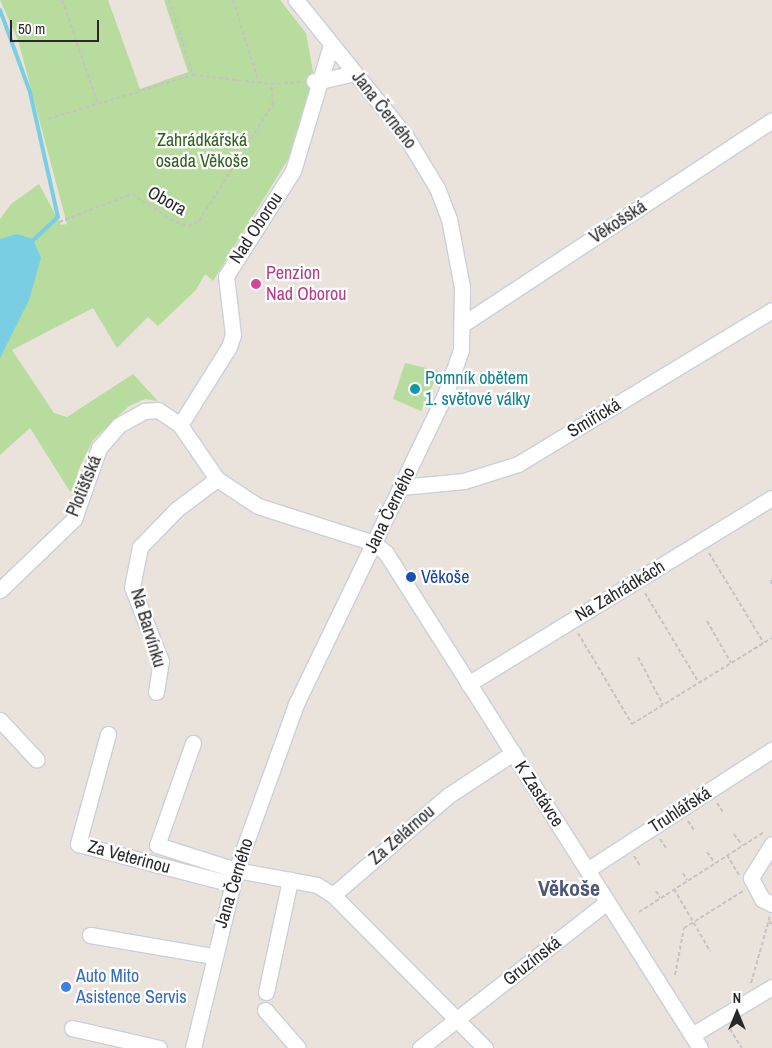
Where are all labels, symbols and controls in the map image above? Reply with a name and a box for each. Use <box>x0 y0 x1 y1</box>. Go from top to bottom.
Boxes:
scale bar <box>12 10 101 42</box>
text: 50 m <box>18 18 45 39</box>
street label: Jana Černého <box>347 67 421 153</box>
park label: Zahrádkářská osada Věkoše <box>156 130 248 172</box>
street label: Obora <box>144 182 190 220</box>
street label: Nad Oborou <box>225 188 287 268</box>
street label: Věkošská <box>586 196 650 248</box>
place label: Penzion Nad Oborou <box>266 263 346 306</box>
marker: Penzion Nad Oborou <box>250 278 262 290</box>
place label: Pomník obětem 1. světové války <box>425 368 530 410</box>
marker: Pomník obětem 1. světové války <box>409 383 421 395</box>
street label: Smiřická <box>563 394 625 442</box>
street label: Plotišťská <box>62 452 106 520</box>
street label: Jana Černého <box>360 464 420 556</box>
street label: Na Zahrádkách <box>571 556 669 626</box>
place label: Věkoše <box>421 566 469 588</box>
marker: Věkoše <box>405 571 417 583</box>
street label: Na Barvínku <box>126 586 170 670</box>
street label: K Zastávce <box>510 757 568 831</box>
street label: Truhlářská <box>645 782 715 838</box>
street label: Za Zelárnou <box>365 801 439 869</box>
street label: Za Veterinou <box>85 836 173 878</box>
street label: Jana Černého <box>210 836 258 930</box>
district label: Věkoše <box>538 876 600 902</box>
street label: Gruzínská <box>499 932 565 990</box>
place label: Auto Mito Asistence Servis <box>76 966 187 1009</box>
marker: Auto Mito Asistence Servis <box>60 981 72 993</box>
north arrow <box>712 988 762 1038</box>
text: N <box>733 989 741 1007</box>

